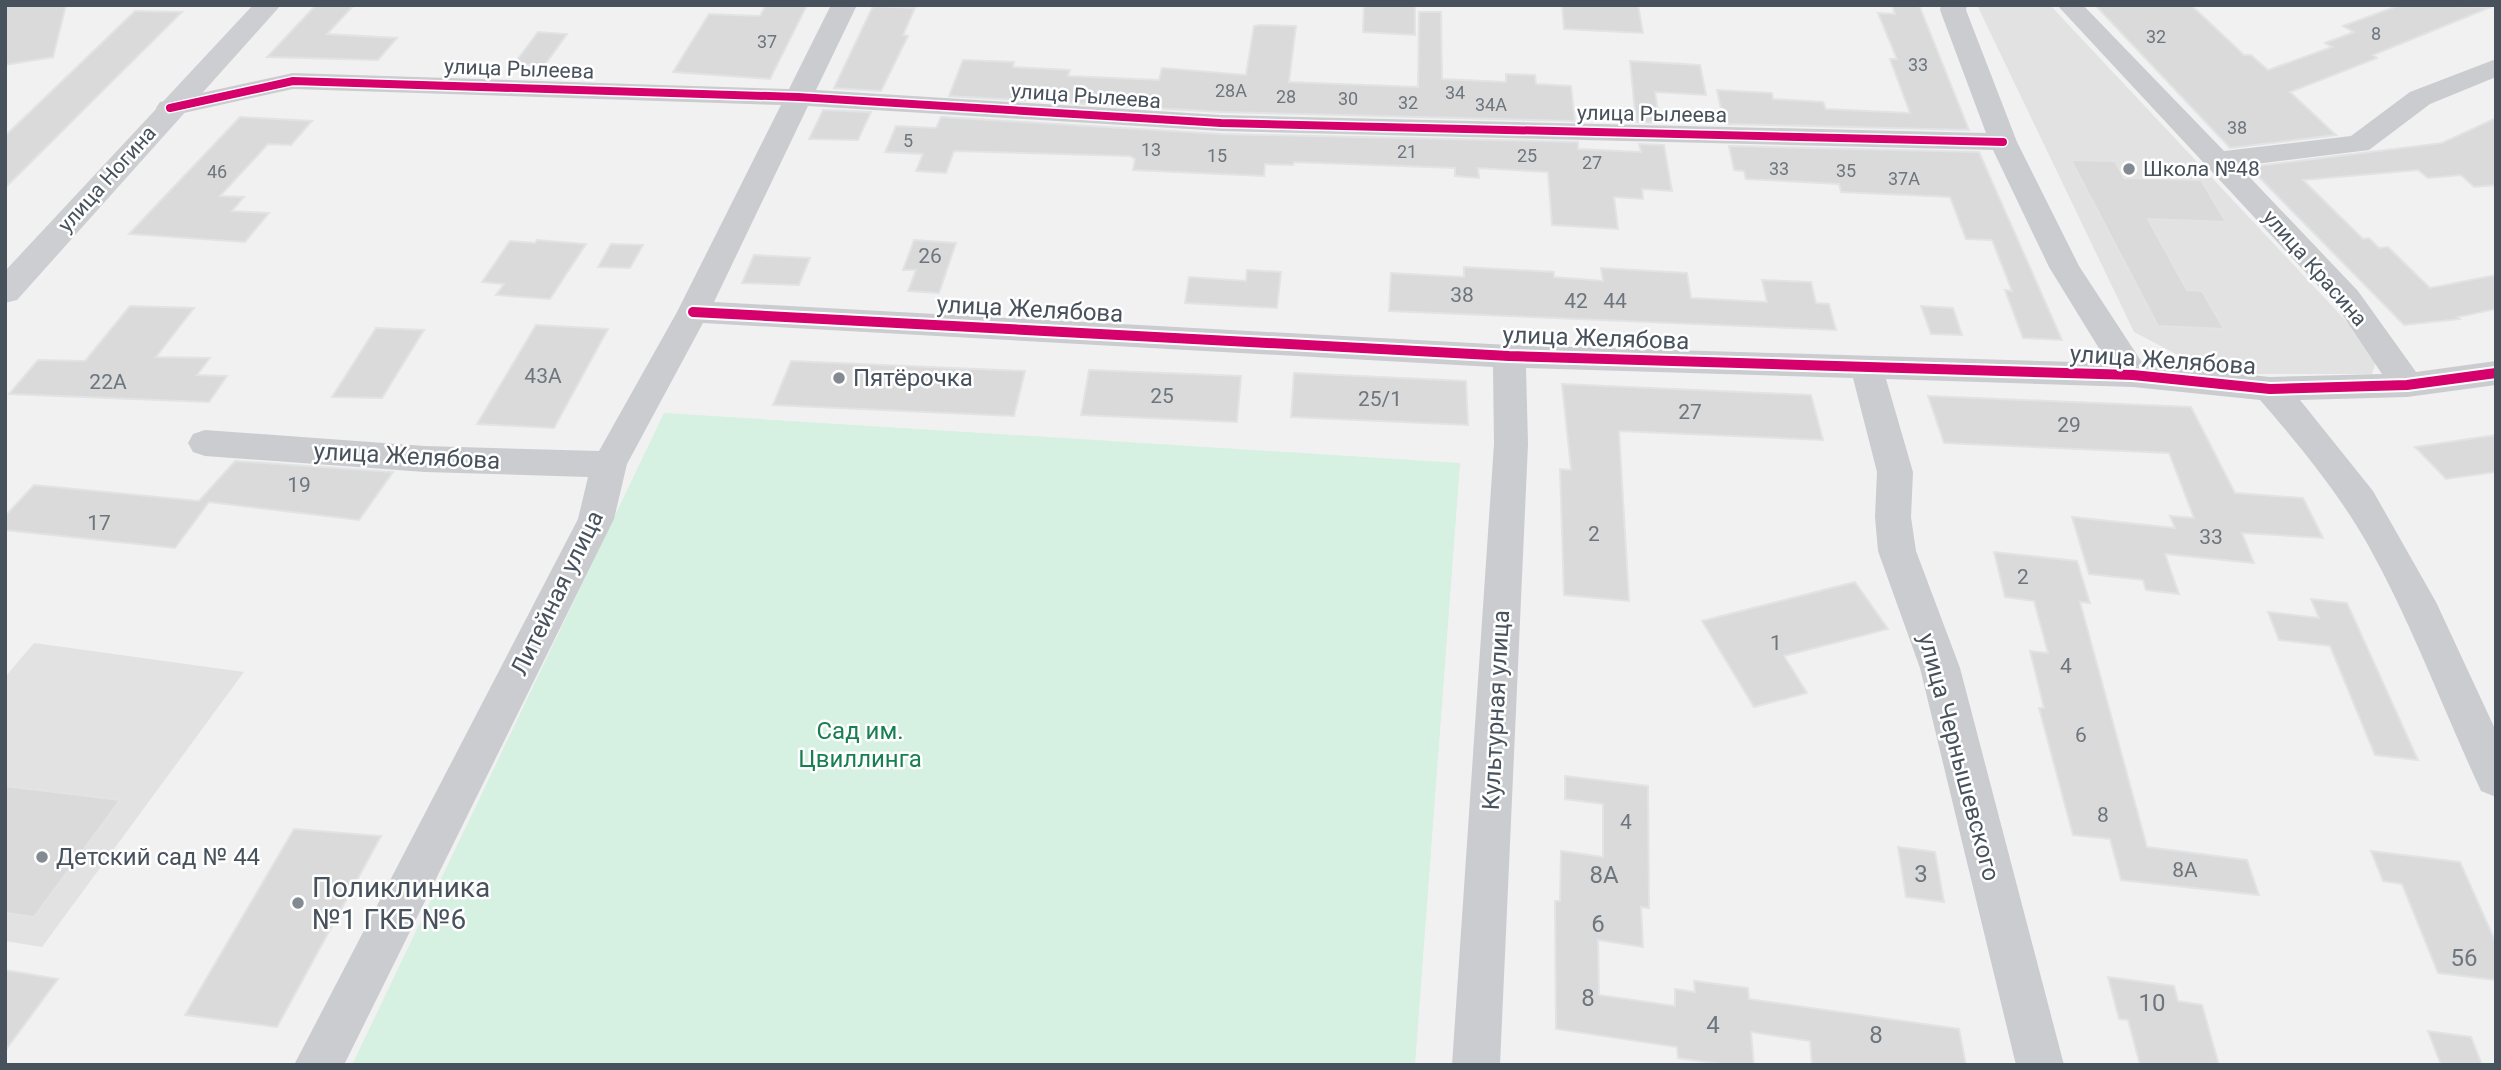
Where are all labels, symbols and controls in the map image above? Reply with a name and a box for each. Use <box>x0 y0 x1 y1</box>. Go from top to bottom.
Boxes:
house number: 8 <box>2371 23 2381 44</box>
house number: 32 <box>2146 26 2166 47</box>
house number: 37 <box>757 31 777 52</box>
street label: улица Рылеева <box>443 54 595 84</box>
house number: 33 <box>1908 54 1928 75</box>
street label: улица Рылеева <box>1010 79 1162 113</box>
house number: 28А <box>1215 80 1247 101</box>
house number: 34 <box>1445 82 1465 103</box>
house number: 28 <box>1276 86 1296 107</box>
house number: 30 <box>1338 88 1358 109</box>
house number: 32 <box>1398 92 1418 113</box>
house number: 34А <box>1475 94 1507 115</box>
street label: улица Рылеева <box>1577 101 1727 127</box>
house number: 38 <box>2227 117 2247 138</box>
street label: улица Ногина <box>53 121 161 237</box>
house number: 5 <box>903 130 913 151</box>
house number: 13 <box>1141 139 1161 160</box>
house number: 21 <box>1397 141 1417 162</box>
house number: 15 <box>1207 145 1227 166</box>
house number: 25 <box>1517 145 1537 166</box>
house number: 27 <box>1582 152 1602 173</box>
place label: Школа №48 <box>2143 157 2260 181</box>
house number: 33 <box>1769 158 1789 179</box>
house number: 35 <box>1836 160 1856 181</box>
house number: 46 <box>207 161 227 182</box>
marker: Школа №48 <box>2121 161 2137 177</box>
house number: 37А <box>1888 168 1920 189</box>
street label: улица Красина <box>2258 205 2372 331</box>
house number: 26 <box>918 244 942 268</box>
house number: 38 <box>1450 283 1474 307</box>
house number: 42 <box>1564 289 1588 313</box>
house number: 44 <box>1603 289 1627 313</box>
street label: улица Желябова <box>936 290 1124 328</box>
street label: улица Желябова <box>1502 321 1690 355</box>
street label: улица Желябова <box>2069 340 2257 380</box>
house number: 43А <box>524 364 562 388</box>
place label: Пятёрочка <box>853 364 973 392</box>
house number: 22А <box>89 370 127 394</box>
marker: Пятёрочка <box>831 370 847 386</box>
house number: 25 <box>1150 384 1174 408</box>
house number: 25/1 <box>1358 387 1402 411</box>
house number: 27 <box>1678 400 1702 424</box>
house number: 29 <box>2057 413 2081 437</box>
street label: улица Желябова <box>313 437 501 475</box>
house number: 19 <box>287 473 311 497</box>
street label: Литейная улица <box>505 506 609 680</box>
house number: 17 <box>87 511 111 535</box>
house number: 2 <box>1588 522 1600 546</box>
house number: 33 <box>2199 525 2223 549</box>
house number: 2 <box>2017 565 2029 589</box>
street label: Культурная улица <box>1477 609 1515 811</box>
street label: улица Чернышевского <box>1912 630 2006 884</box>
house number: 1 <box>1770 631 1782 655</box>
house number: 4 <box>2060 654 2072 678</box>
park label: Сад им. Цвиллинга <box>798 717 922 773</box>
house number: 6 <box>2075 723 2087 747</box>
house number: 8 <box>2097 803 2109 827</box>
house number: 4 <box>1620 810 1632 834</box>
place label: Детский сад № 44 <box>56 843 260 871</box>
marker: Детский сад № 44 <box>34 849 50 865</box>
house number: 8А <box>2172 858 2198 882</box>
house number: 3 <box>1914 860 1928 888</box>
house number: 8А <box>1589 861 1619 889</box>
place label: Поликлиника №1 ГКБ №6 <box>312 871 490 936</box>
marker: Поликлиника №1 ГКБ №6 <box>290 895 306 911</box>
house number: 6 <box>1591 910 1605 938</box>
house number: 56 <box>2451 944 2477 972</box>
house number: 8 <box>1581 984 1595 1012</box>
house number: 10 <box>2139 989 2165 1017</box>
house number: 4 <box>1706 1011 1720 1039</box>
house number: 8 <box>1869 1021 1883 1049</box>

